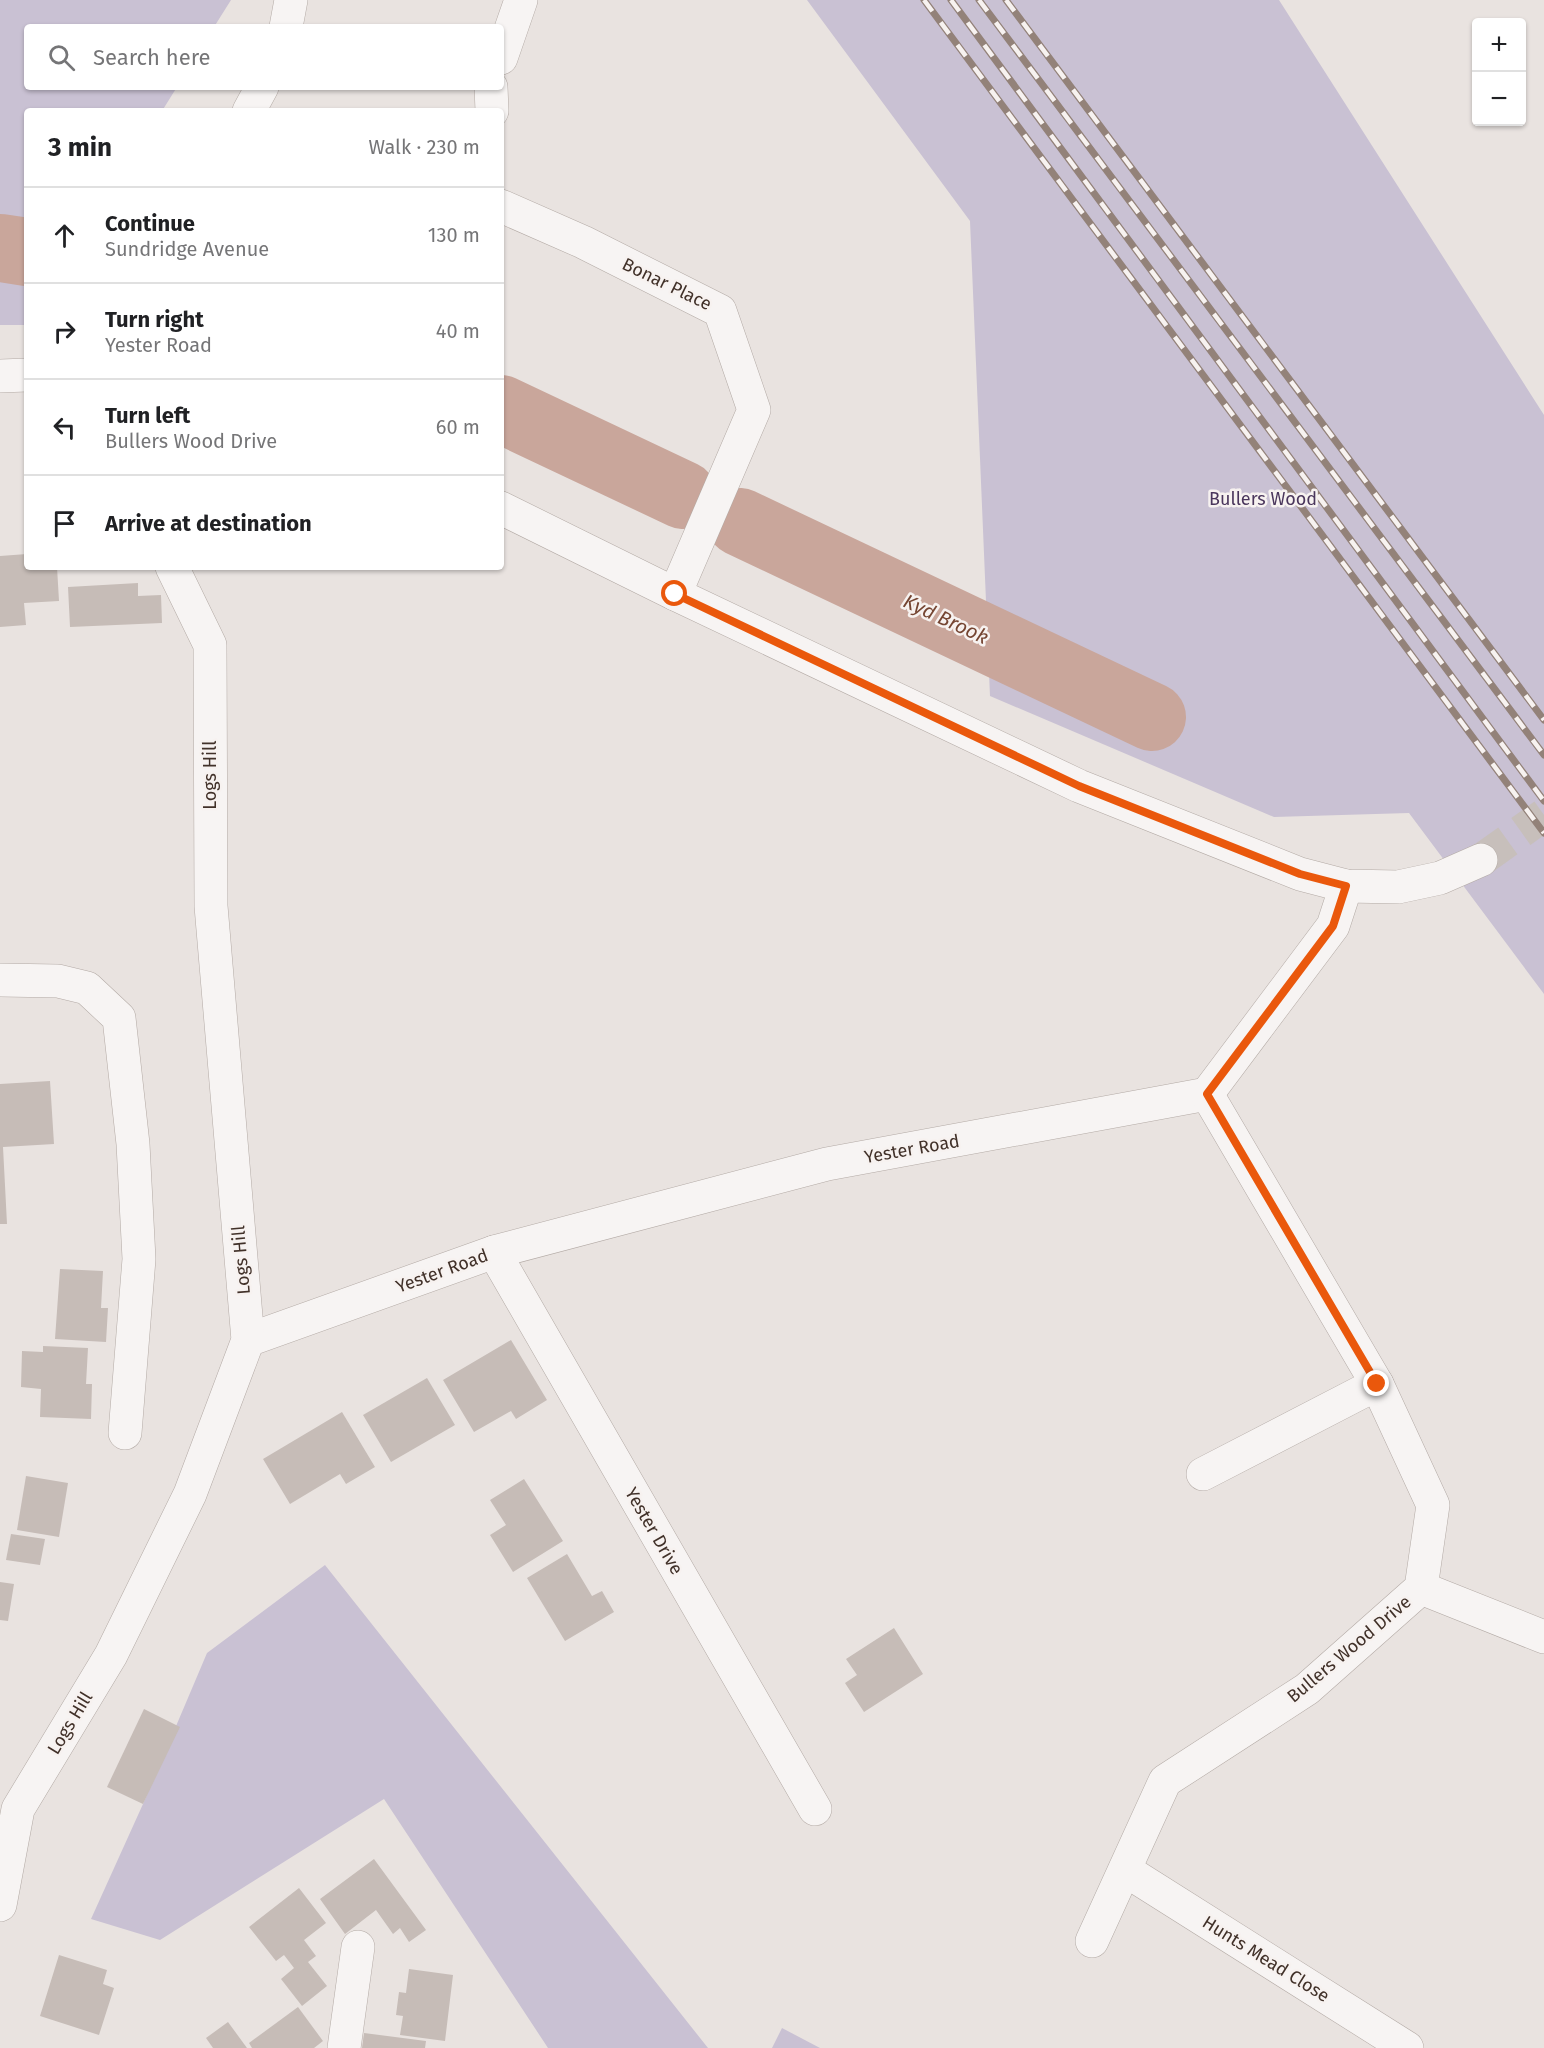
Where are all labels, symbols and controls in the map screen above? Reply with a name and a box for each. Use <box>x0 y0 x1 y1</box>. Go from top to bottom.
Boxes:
map controls <box>1472 18 1526 126</box>
button: + <box>1472 18 1526 72</box>
search box <box>24 24 504 90</box>
icon: search <box>45 41 78 74</box>
text: Search here <box>93 44 211 71</box>
button: − <box>1472 72 1526 126</box>
text: 3 min <box>48 132 112 163</box>
text: Walk · 230 m <box>369 135 480 159</box>
text: Continue <box>105 210 195 237</box>
icon: ahead <box>48 219 81 252</box>
text: 130 m <box>428 223 480 247</box>
text: Sundridge Avenue <box>105 237 269 261</box>
street label: Bonar Place <box>619 253 715 315</box>
text: Turn right <box>105 306 204 333</box>
icon: right <box>48 315 81 348</box>
text: 40 m <box>436 319 480 343</box>
text: Yester Road <box>105 333 212 357</box>
text: Turn left <box>105 402 190 429</box>
icon: left <box>48 411 81 444</box>
text: 60 m <box>436 415 480 439</box>
text: Bullers Wood Drive <box>105 429 277 453</box>
park label: Bullers Wood <box>1209 488 1317 510</box>
icon: arrive <box>48 507 81 540</box>
text: Arrive at destination <box>105 510 312 537</box>
route start <box>661 580 687 606</box>
water label: Kyd Brook <box>900 589 992 649</box>
street label: Logs Hill <box>199 740 221 810</box>
street label: Yester Road <box>863 1130 961 1168</box>
street label: Logs Hill <box>227 1225 255 1295</box>
street label: Yester Road <box>393 1244 491 1298</box>
route end <box>1363 1370 1389 1396</box>
street label: Yester Drive <box>620 1483 688 1579</box>
street label: Bullers Wood Drive <box>1283 1591 1415 1707</box>
street label: Logs Hill <box>43 1688 97 1758</box>
street label: Hunts Mead Close <box>1198 1911 1334 2007</box>

